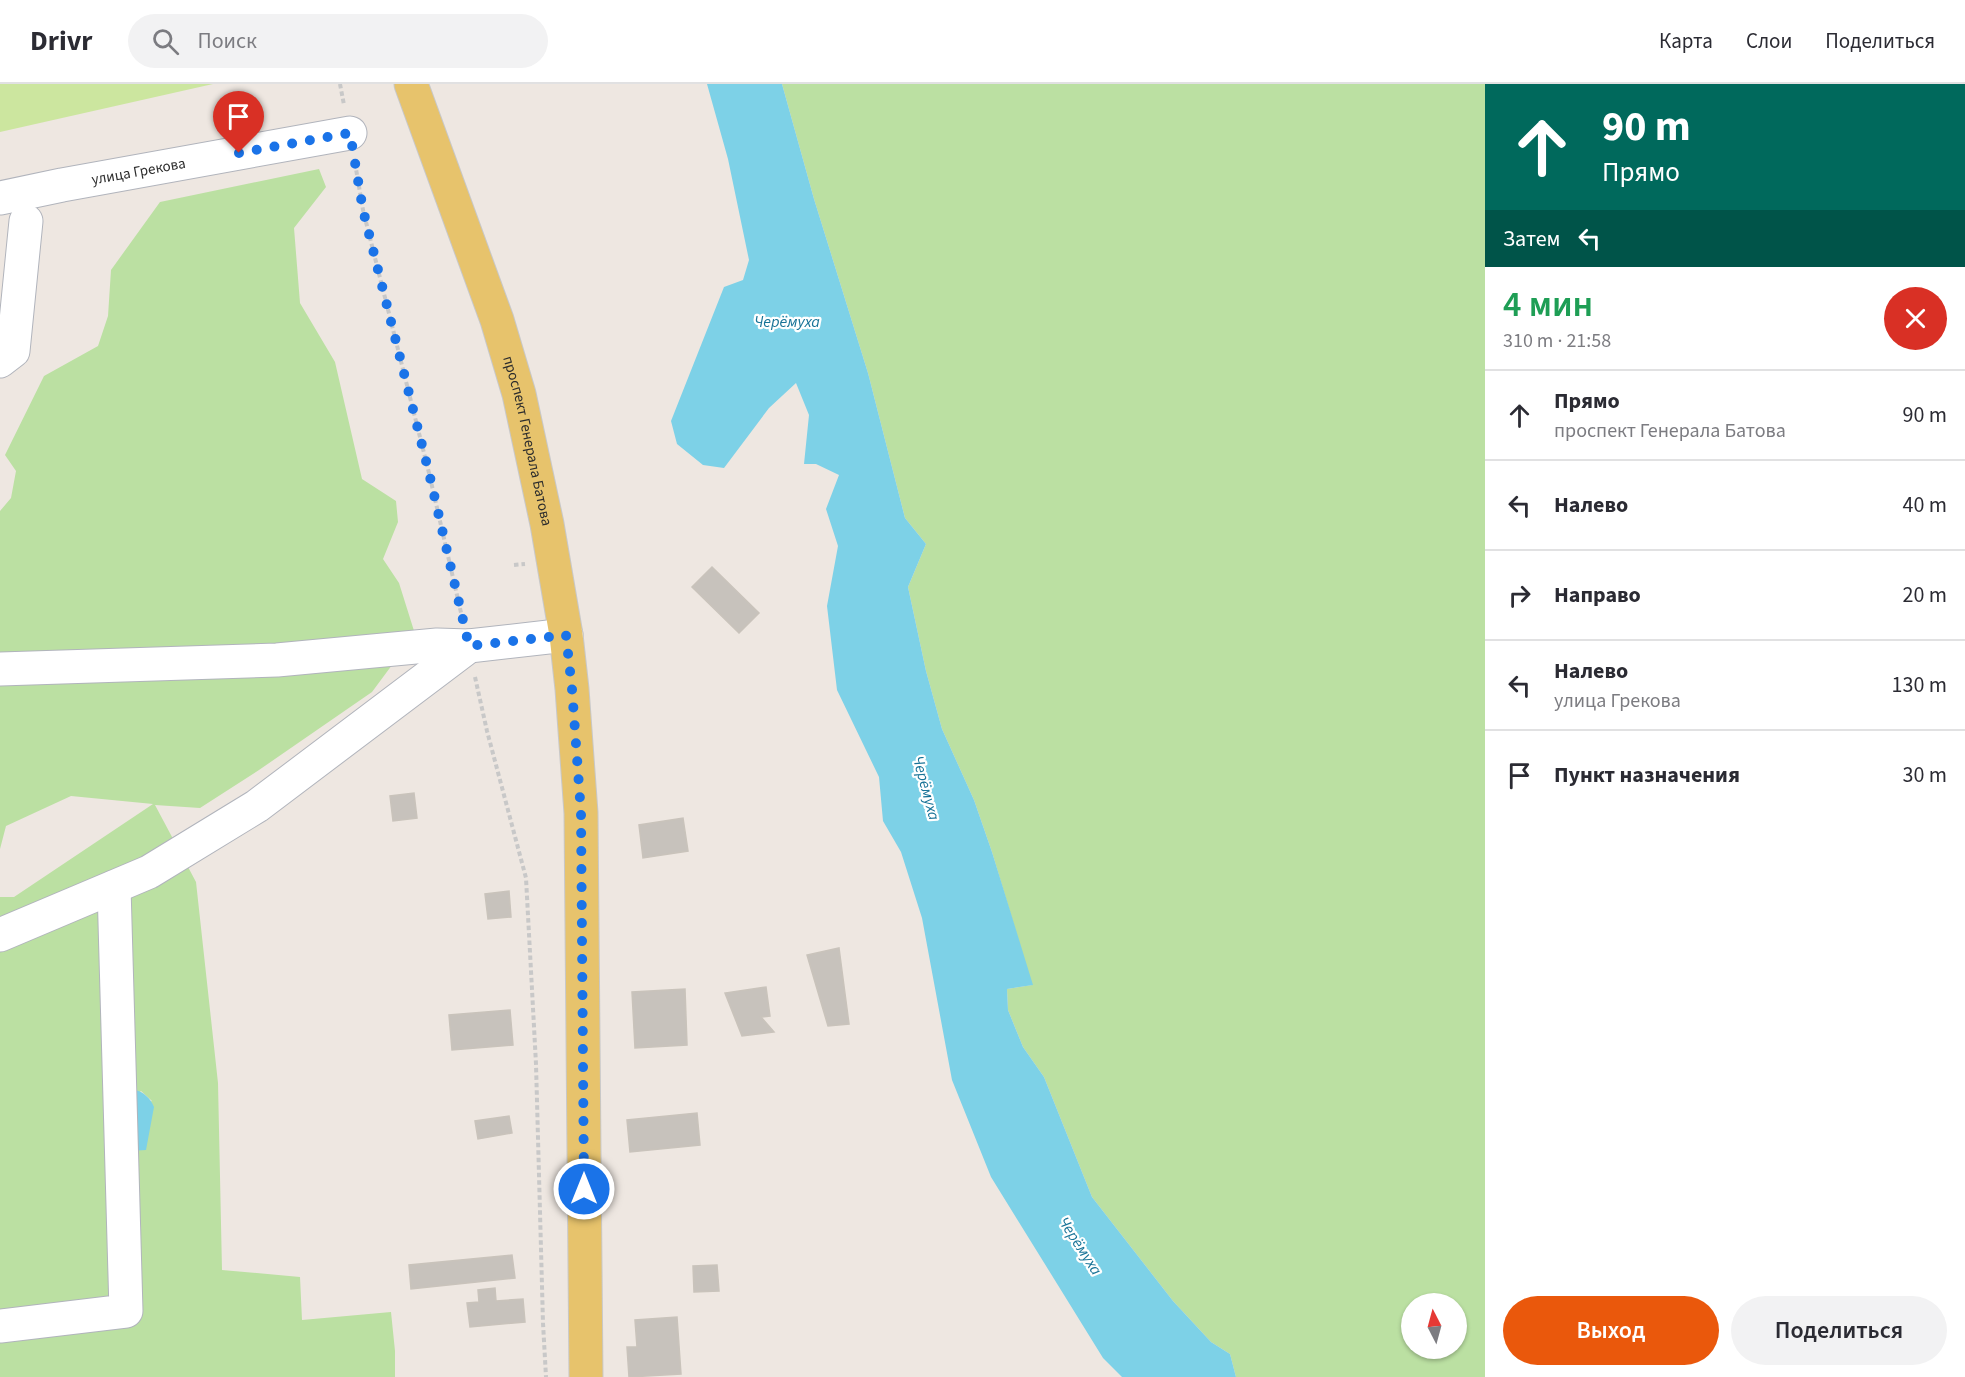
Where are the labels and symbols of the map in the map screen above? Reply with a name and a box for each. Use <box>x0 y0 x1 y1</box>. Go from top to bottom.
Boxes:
pin <box>213 91 264 153</box>
street label: улица Грекова <box>90 152 187 190</box>
water label: Черёмуха <box>754 311 820 333</box>
street label: проспект Генерала Батова <box>498 353 558 528</box>
water label: Черёмуха <box>907 753 945 823</box>
position arrow <box>552 1157 616 1221</box>
water label: Черёмуха <box>1053 1212 1107 1280</box>
north arrow <box>1401 1293 1467 1359</box>

